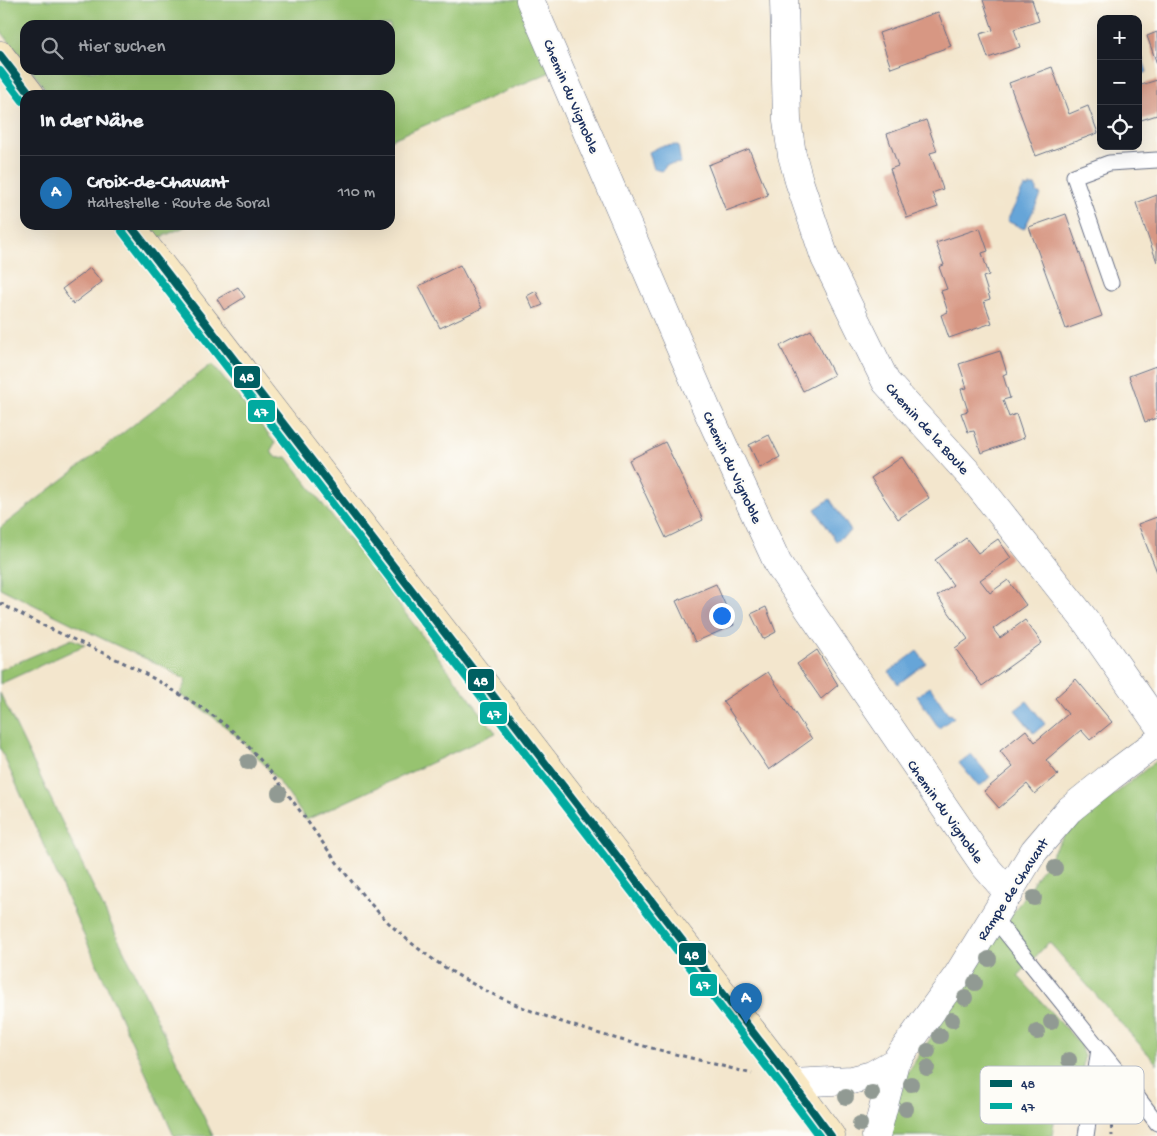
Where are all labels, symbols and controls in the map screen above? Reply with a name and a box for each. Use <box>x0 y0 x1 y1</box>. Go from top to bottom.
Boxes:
map controls <box>1097 15 1142 150</box>
button: + <box>1097 15 1142 60</box>
search box <box>20 20 395 75</box>
icon: search <box>38 34 66 62</box>
text: Hier suchen <box>78 36 165 59</box>
street label: Chemin du Vignoble <box>538 37 602 157</box>
button: − <box>1097 60 1142 105</box>
button: locate <box>1097 105 1142 150</box>
text: In der Nähe <box>40 110 143 135</box>
text: Croix-de-Chavant <box>87 172 228 195</box>
text: A <box>51 184 61 203</box>
text: 110 m <box>338 184 375 203</box>
text: Haltestelle · Route de Soral <box>87 195 270 214</box>
line badge: 48 <box>233 365 261 389</box>
text: 48 <box>239 370 254 387</box>
street label: Chemin de la Boule <box>881 380 973 479</box>
line badge: 47 <box>247 399 276 423</box>
text: 47 <box>253 405 269 422</box>
street label: Chemin du Vignoble <box>697 409 765 527</box>
your location <box>709 603 735 629</box>
line badge: 48 <box>467 668 495 692</box>
text: 48 <box>473 674 488 691</box>
line badge: 47 <box>479 701 508 725</box>
text: 47 <box>486 707 502 724</box>
street label: Chemin du Vignoble <box>902 757 987 867</box>
street label: Rampe de Chavant <box>974 834 1054 945</box>
line badge: 48 <box>678 942 707 966</box>
text: 48 <box>684 948 699 965</box>
line badge: 47 <box>689 973 718 997</box>
text: 47 <box>695 978 711 995</box>
pin: A <box>730 983 762 1024</box>
legend <box>980 1066 1144 1124</box>
text: 48 <box>1021 1077 1036 1094</box>
text: 47 <box>1021 1100 1036 1117</box>

